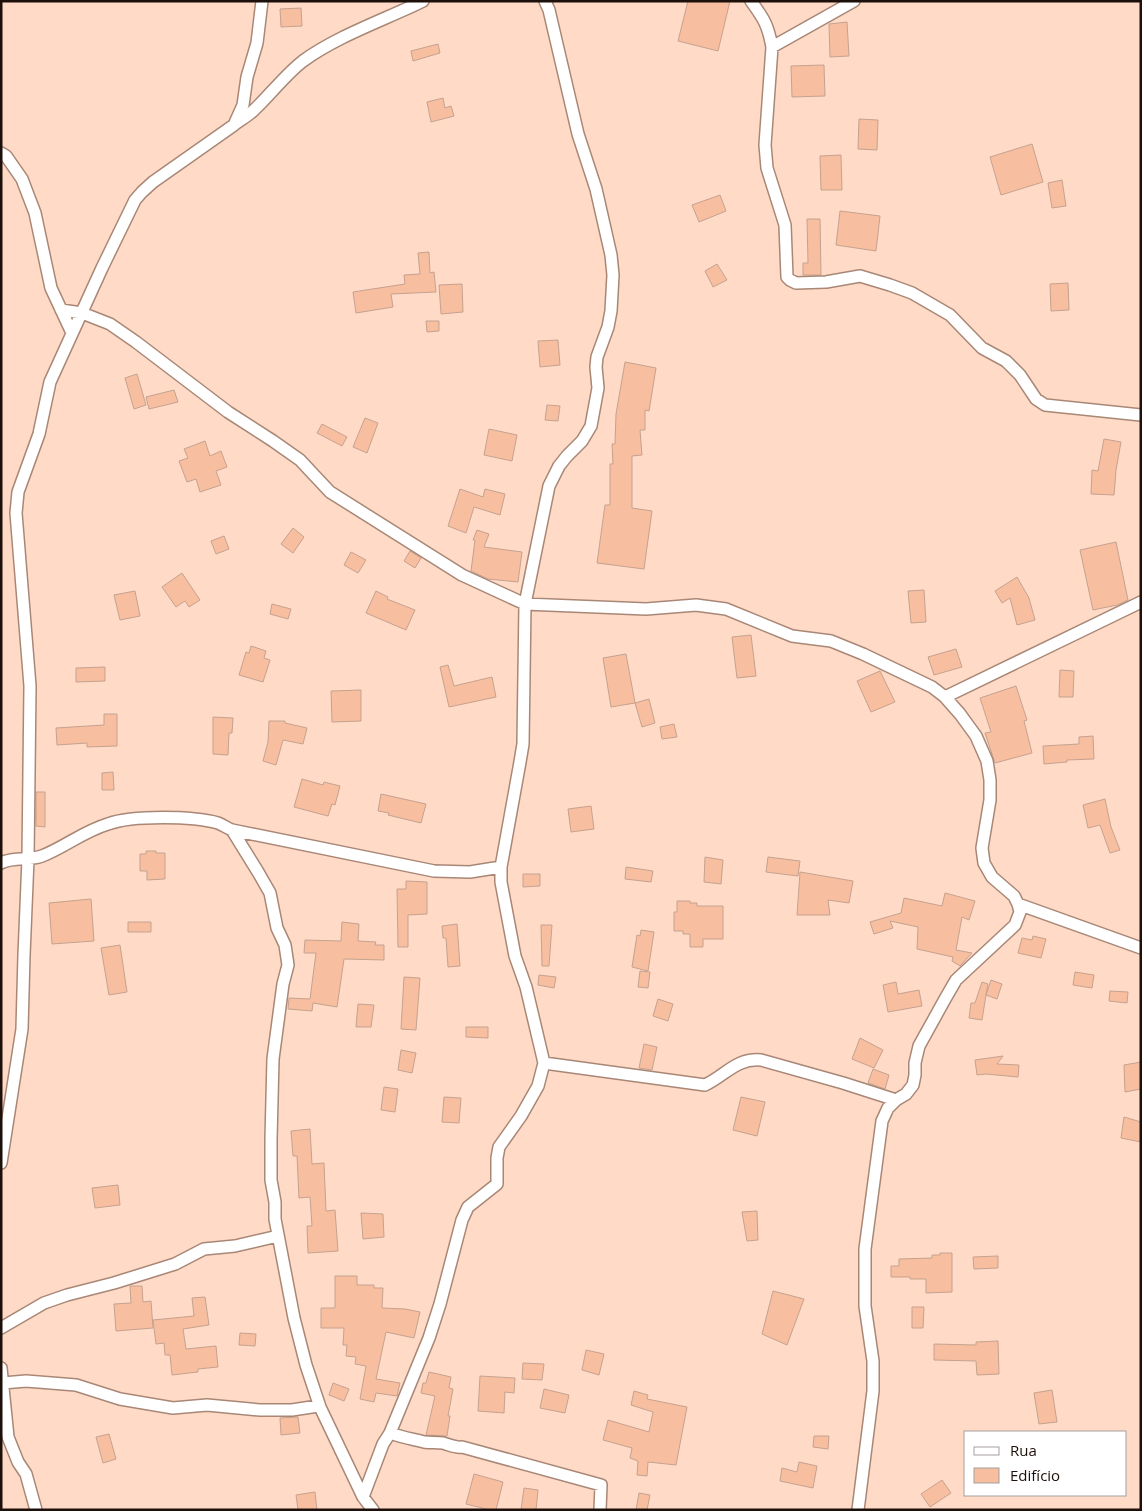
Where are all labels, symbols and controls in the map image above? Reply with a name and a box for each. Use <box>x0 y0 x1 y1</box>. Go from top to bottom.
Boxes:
legend <box>964 1431 1127 1496</box>
text: Rua <box>1010 1440 1037 1460</box>
text: Edifício <box>1010 1465 1060 1485</box>

